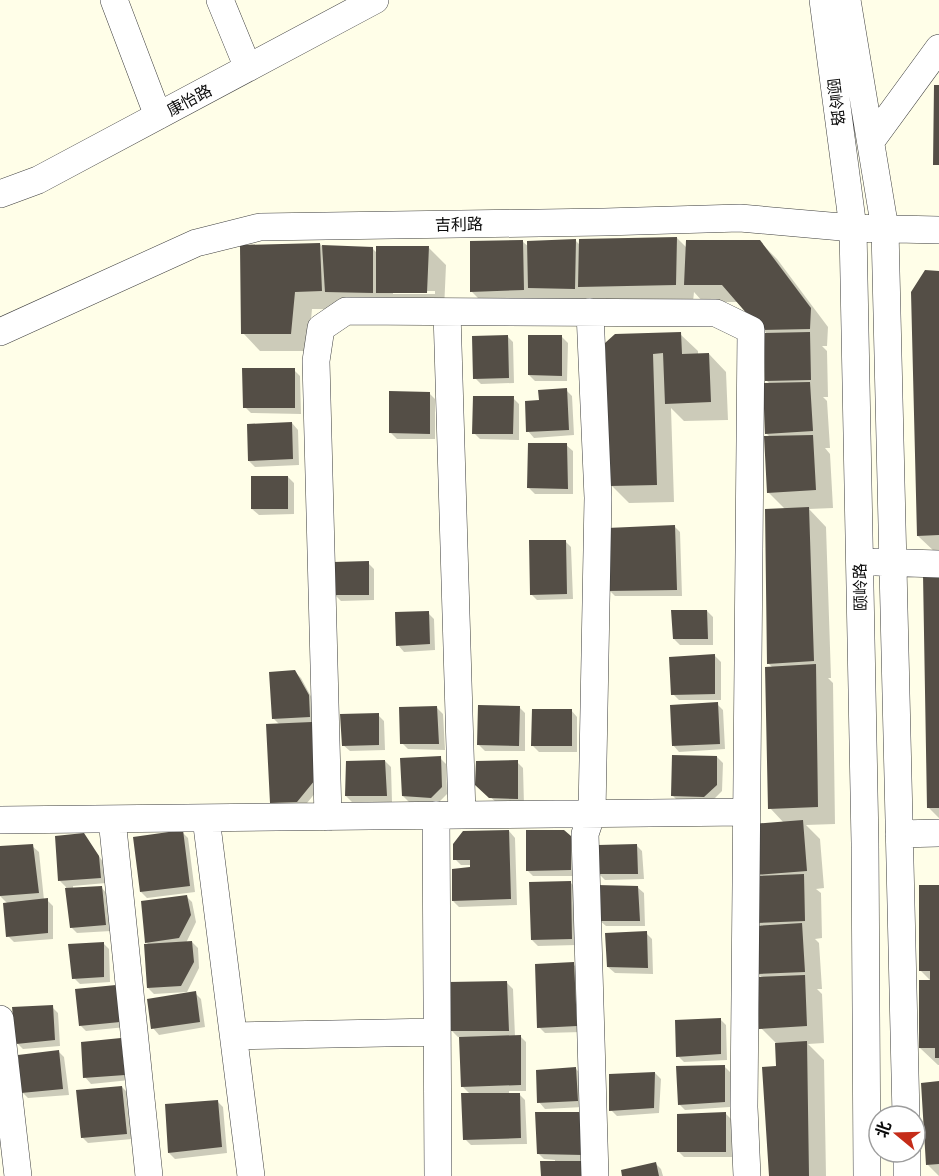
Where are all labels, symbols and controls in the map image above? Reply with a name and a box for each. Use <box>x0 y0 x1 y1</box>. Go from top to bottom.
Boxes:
street label: 颐岭路 <box>823 77 849 127</box>
street label: 康怡路 <box>163 80 215 120</box>
street label: 吉利路 <box>435 214 483 234</box>
street label: 颐岭路 <box>850 563 870 611</box>
north arrow <box>867 1104 927 1164</box>
text: 北 <box>871 1118 895 1140</box>

